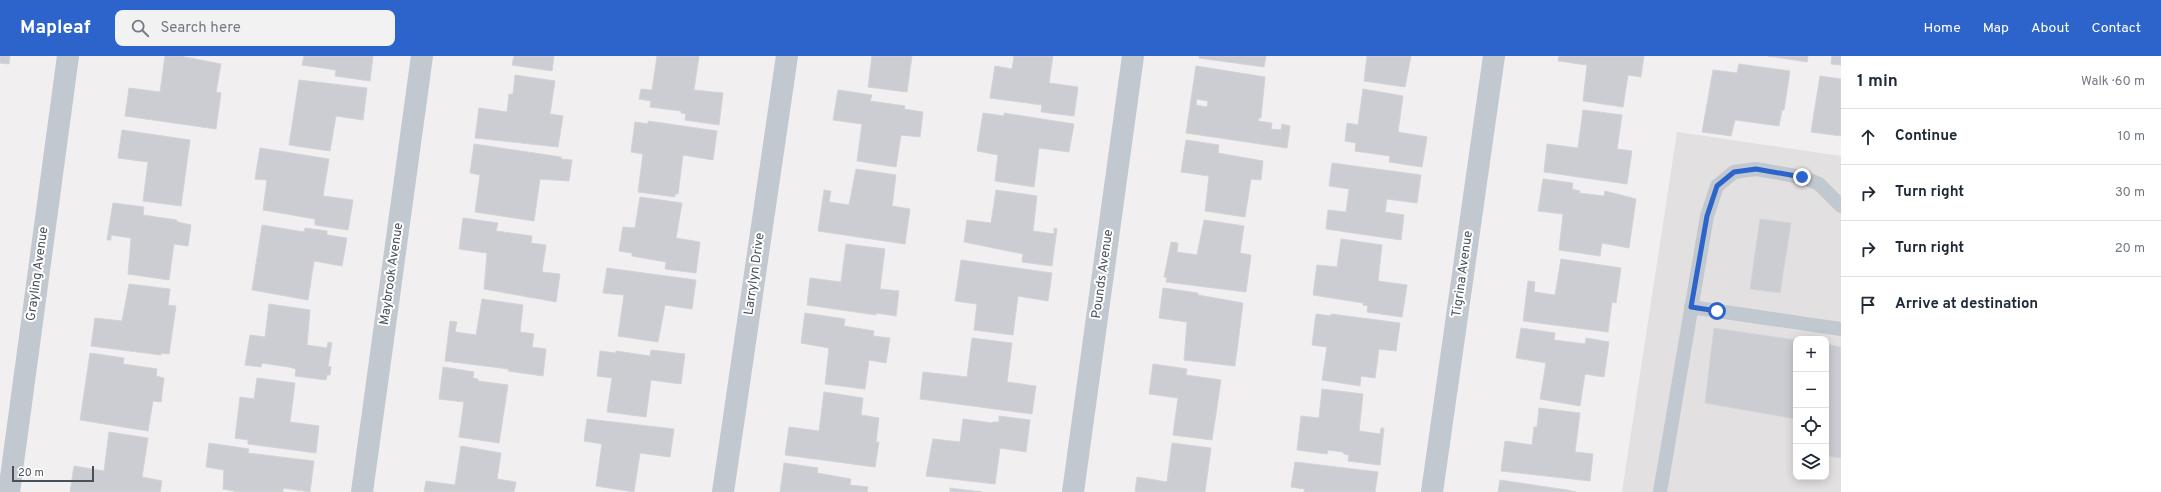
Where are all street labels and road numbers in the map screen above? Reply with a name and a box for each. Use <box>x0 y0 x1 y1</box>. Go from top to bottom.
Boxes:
street label: Maybrook Avenue <box>377 222 407 326</box>
street label: Grayling Avenue <box>23 226 53 322</box>
street label: Pounds Avenue <box>1089 228 1117 320</box>
street label: Tigrina Avenue <box>1449 230 1477 318</box>
street label: Larrylyn Drive <box>741 232 769 316</box>

